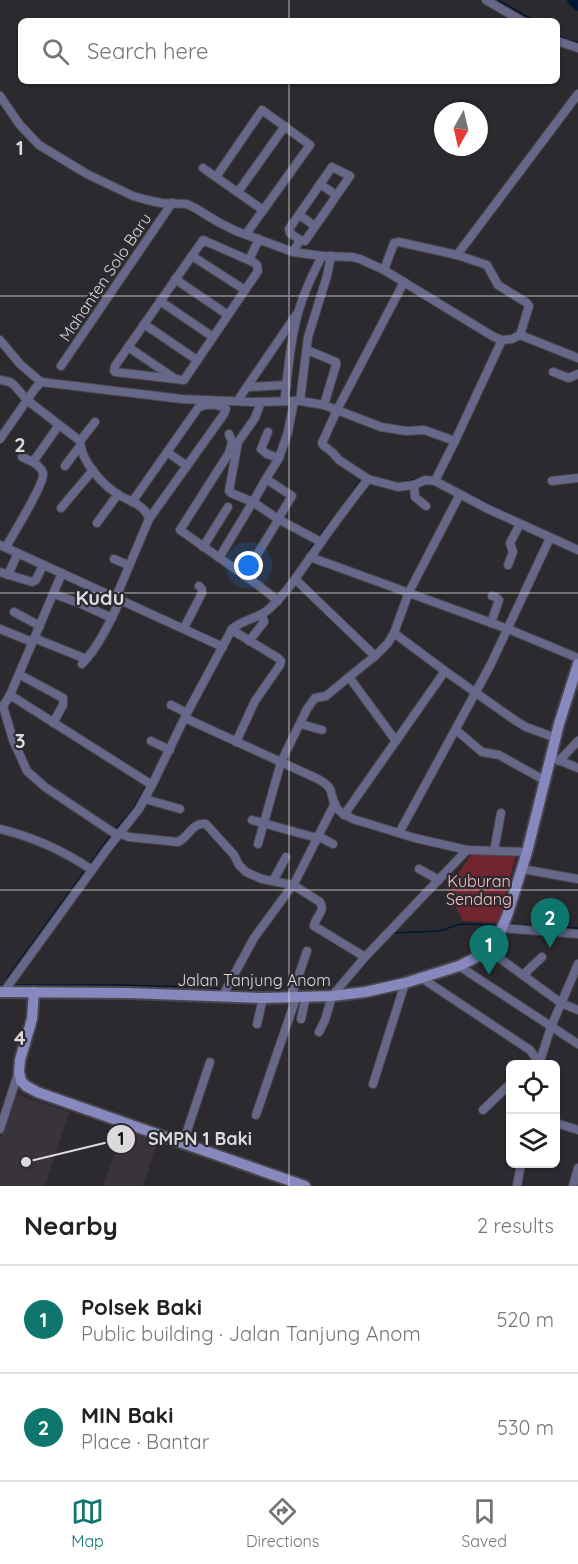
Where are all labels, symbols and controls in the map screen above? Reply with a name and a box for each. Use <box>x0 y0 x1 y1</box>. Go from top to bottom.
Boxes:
search box <box>18 18 560 84</box>
icon: search <box>39 35 72 68</box>
text: Search here <box>87 37 208 65</box>
north arrow <box>434 102 488 156</box>
text: 1 <box>16 135 24 160</box>
street label: Mahanten Solo Baru <box>55 209 155 345</box>
text: 2 <box>14 432 26 457</box>
your location <box>234 551 263 580</box>
district label: Kudu <box>75 585 125 610</box>
text: 3 <box>15 728 25 753</box>
park label: Kuburan Sendang <box>446 871 512 909</box>
pin: 2 <box>530 898 570 948</box>
pin: 1 <box>470 926 508 975</box>
street label: Jalan Tanjung Anom <box>177 970 331 990</box>
text: 4 <box>14 1025 26 1050</box>
map controls <box>506 1060 560 1168</box>
button: locate <box>506 1060 560 1114</box>
button: layers <box>506 1114 560 1168</box>
callout: SMPN 1 Baki <box>106 1121 264 1157</box>
text: 1 <box>117 1127 125 1150</box>
text: SMPN 1 Baki <box>148 1127 252 1150</box>
text: Nearby <box>24 1209 118 1242</box>
text: 2 results <box>477 1213 554 1238</box>
text: Polsek Baki <box>81 1293 202 1321</box>
text: 1 <box>40 1307 47 1332</box>
text: 520 m <box>496 1307 554 1332</box>
text: Public building · Jalan Tanjung Anom <box>81 1321 421 1346</box>
text: MIN Baki <box>81 1401 173 1429</box>
text: 2 <box>38 1415 49 1440</box>
text: 530 m <box>497 1415 554 1440</box>
text: Place · Bantar <box>81 1429 209 1454</box>
tab: Map <box>71 1495 104 1551</box>
tab: Directions <box>246 1495 319 1551</box>
tab: Saved <box>461 1495 507 1551</box>

